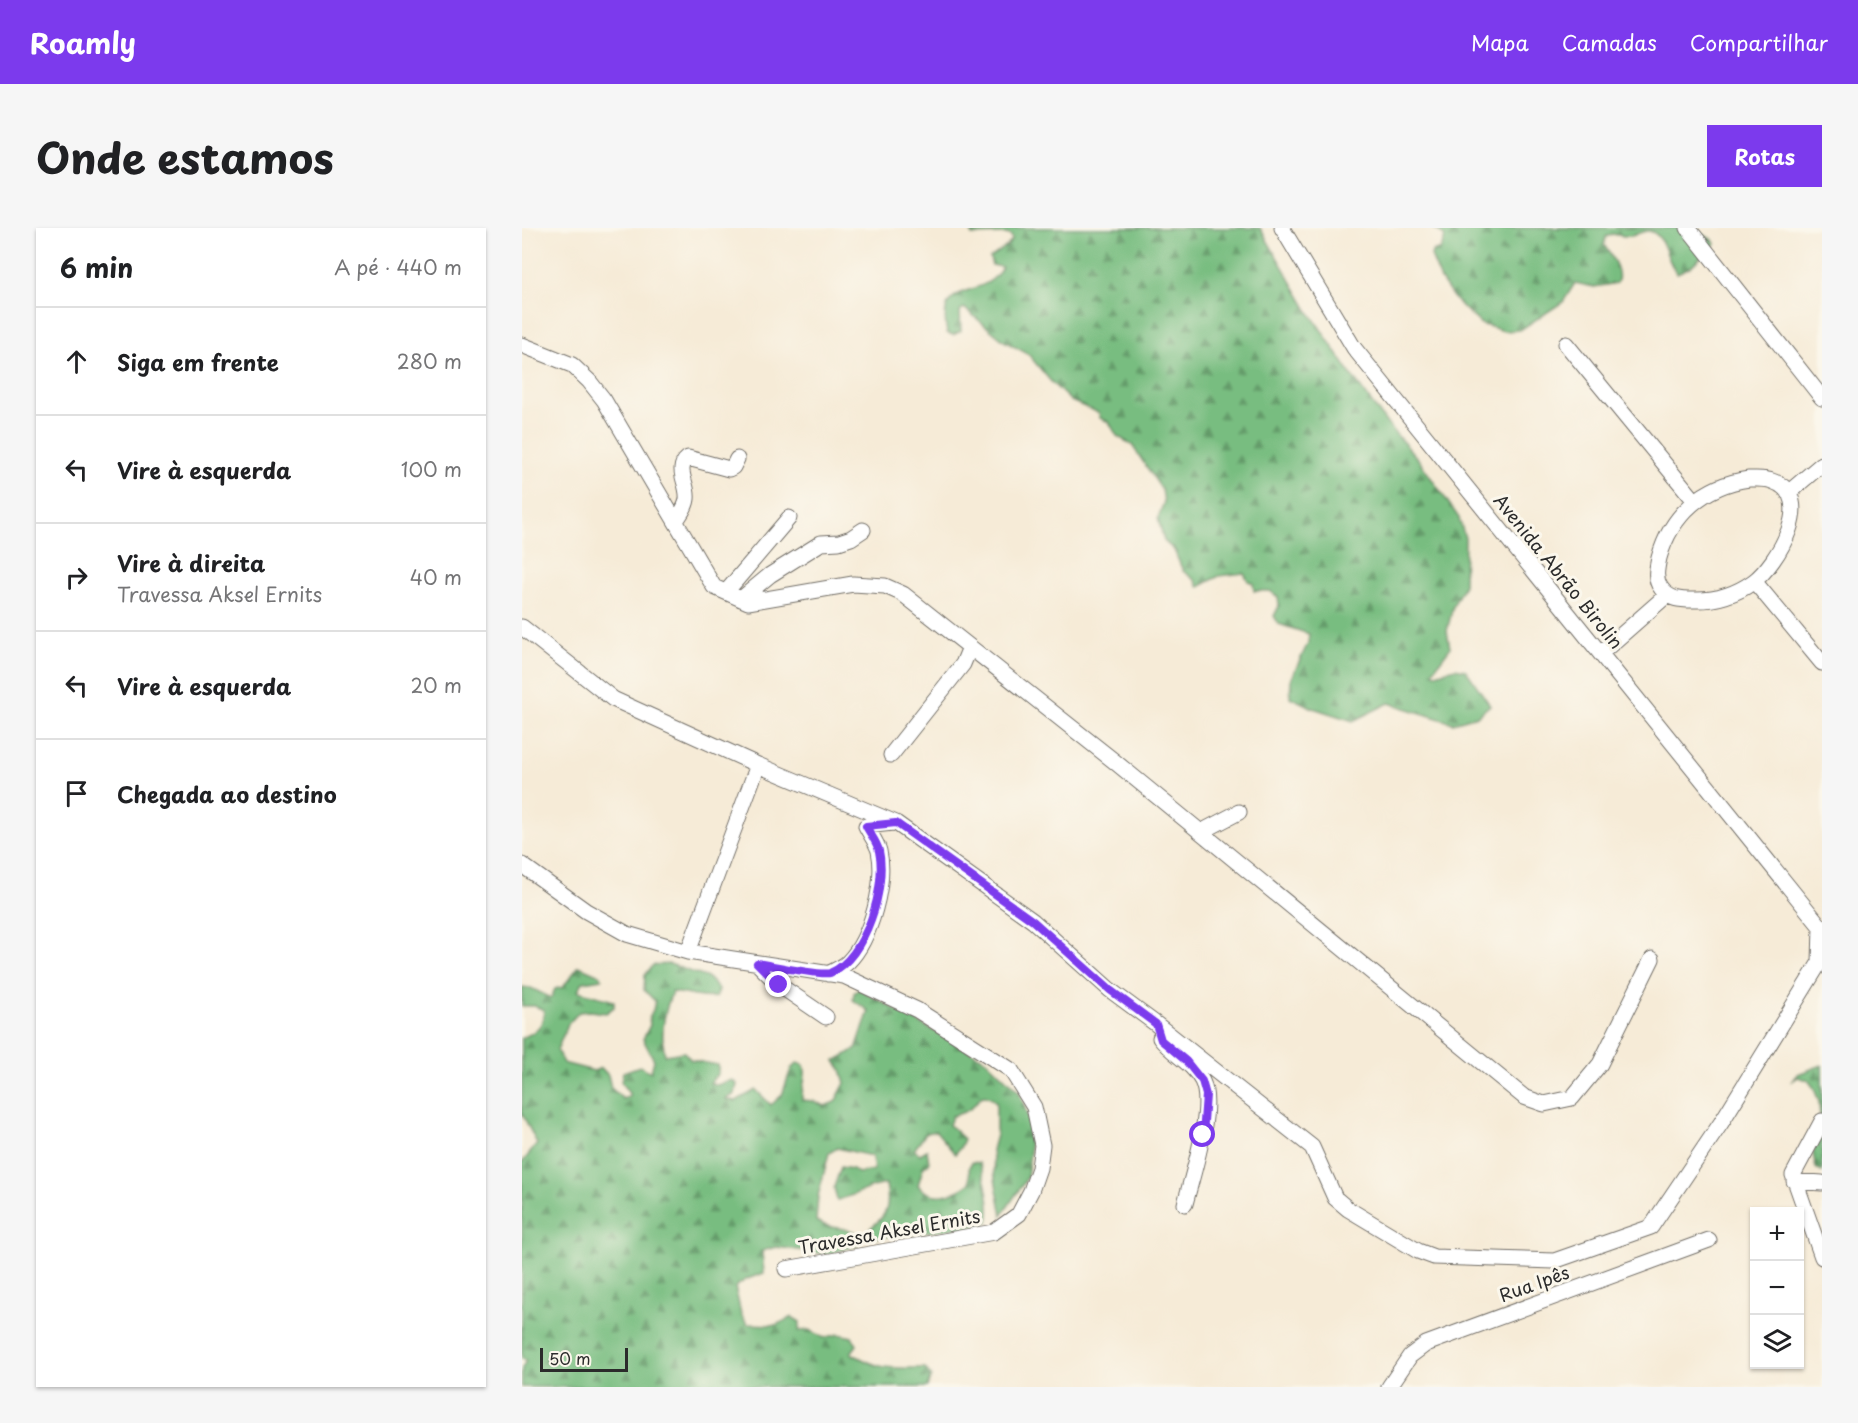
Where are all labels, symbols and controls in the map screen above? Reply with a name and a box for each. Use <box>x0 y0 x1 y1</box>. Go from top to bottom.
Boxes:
text: Roamly <box>30 21 136 64</box>
text: Mapa <box>1471 26 1529 58</box>
text: Camadas <box>1562 26 1657 58</box>
text: Compartilhar <box>1690 26 1828 58</box>
text: Onde estamos <box>36 125 334 188</box>
button: Rotas <box>1707 125 1822 187</box>
text: 6 min <box>60 248 133 287</box>
text: A pé · 440 m <box>334 252 462 282</box>
icon: ahead <box>60 345 93 378</box>
text: Siga em frente <box>117 345 279 378</box>
text: 280 m <box>397 346 462 376</box>
icon: left <box>60 453 93 486</box>
text: Vire à esquerda <box>117 453 291 486</box>
text: 100 m <box>401 454 462 484</box>
street label: Avenida Abrão Birolin <box>1488 488 1630 654</box>
text: Vire à direita <box>117 546 265 579</box>
icon: right <box>60 561 93 594</box>
text: 40 m <box>410 562 462 592</box>
text: Travessa Aksel Ernits <box>117 579 322 609</box>
icon: left <box>60 669 93 702</box>
text: Vire à esquerda <box>117 669 291 702</box>
text: 20 m <box>410 670 462 700</box>
icon: arrive <box>60 777 93 810</box>
text: Chegada ao destino <box>117 777 337 810</box>
route end <box>765 971 791 997</box>
route start <box>1189 1121 1215 1147</box>
street label: Travessa Aksel Ernits <box>796 1202 982 1260</box>
map controls <box>1750 1207 1804 1369</box>
button: + <box>1750 1207 1804 1261</box>
street label: Rua Ipês <box>1495 1258 1573 1308</box>
button: − <box>1750 1261 1804 1315</box>
button: layers <box>1750 1315 1804 1369</box>
scale bar <box>540 1345 628 1372</box>
text: 50 m <box>549 1346 590 1370</box>

